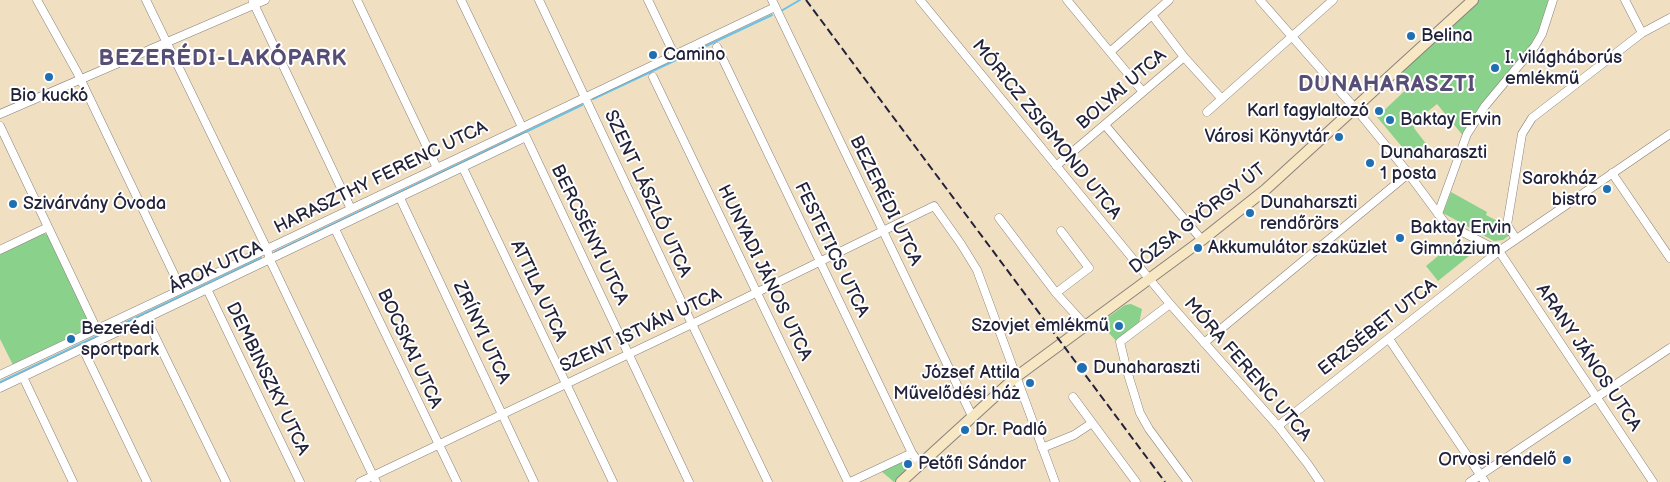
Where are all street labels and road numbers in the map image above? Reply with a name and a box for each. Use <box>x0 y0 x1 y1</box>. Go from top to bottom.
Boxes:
street label: MÓRICZ ZSIGMOND UTCA <box>967 36 1125 224</box>
street label: BOLYAI UTCA <box>1073 45 1171 135</box>
street label: SZENT LÁSZLÓ UTCA <box>599 107 695 281</box>
street label: HARASZTHY FERENC UTCA <box>271 117 491 239</box>
street label: BEZERÉDI UTCA <box>844 133 926 269</box>
street label: DÓZSA GYÖRGY ÚT <box>1126 159 1270 279</box>
street label: BERCSÉNYI UTCA <box>546 161 632 309</box>
street label: FESTETICS UTCA <box>789 179 873 321</box>
street label: HUNYADI JÁNOS UTCA <box>712 182 816 364</box>
street label: ÁROK UTCA <box>166 237 266 299</box>
street label: ATTILA UTCA <box>505 237 571 345</box>
street label: ERZSÉBET UTCA <box>1314 275 1442 381</box>
street label: ZRÍNYI UTCA <box>448 278 514 388</box>
street label: ARANY JÁNOS UTCA <box>1531 280 1645 436</box>
street label: SZENT ISTVÁN UTCA <box>557 284 725 378</box>
street label: BOCSKAI UTCA <box>372 286 446 412</box>
street label: MÓRA FERENC UTCA <box>1179 294 1315 446</box>
street label: DEMBINSZKY UTCA <box>221 299 313 459</box>

